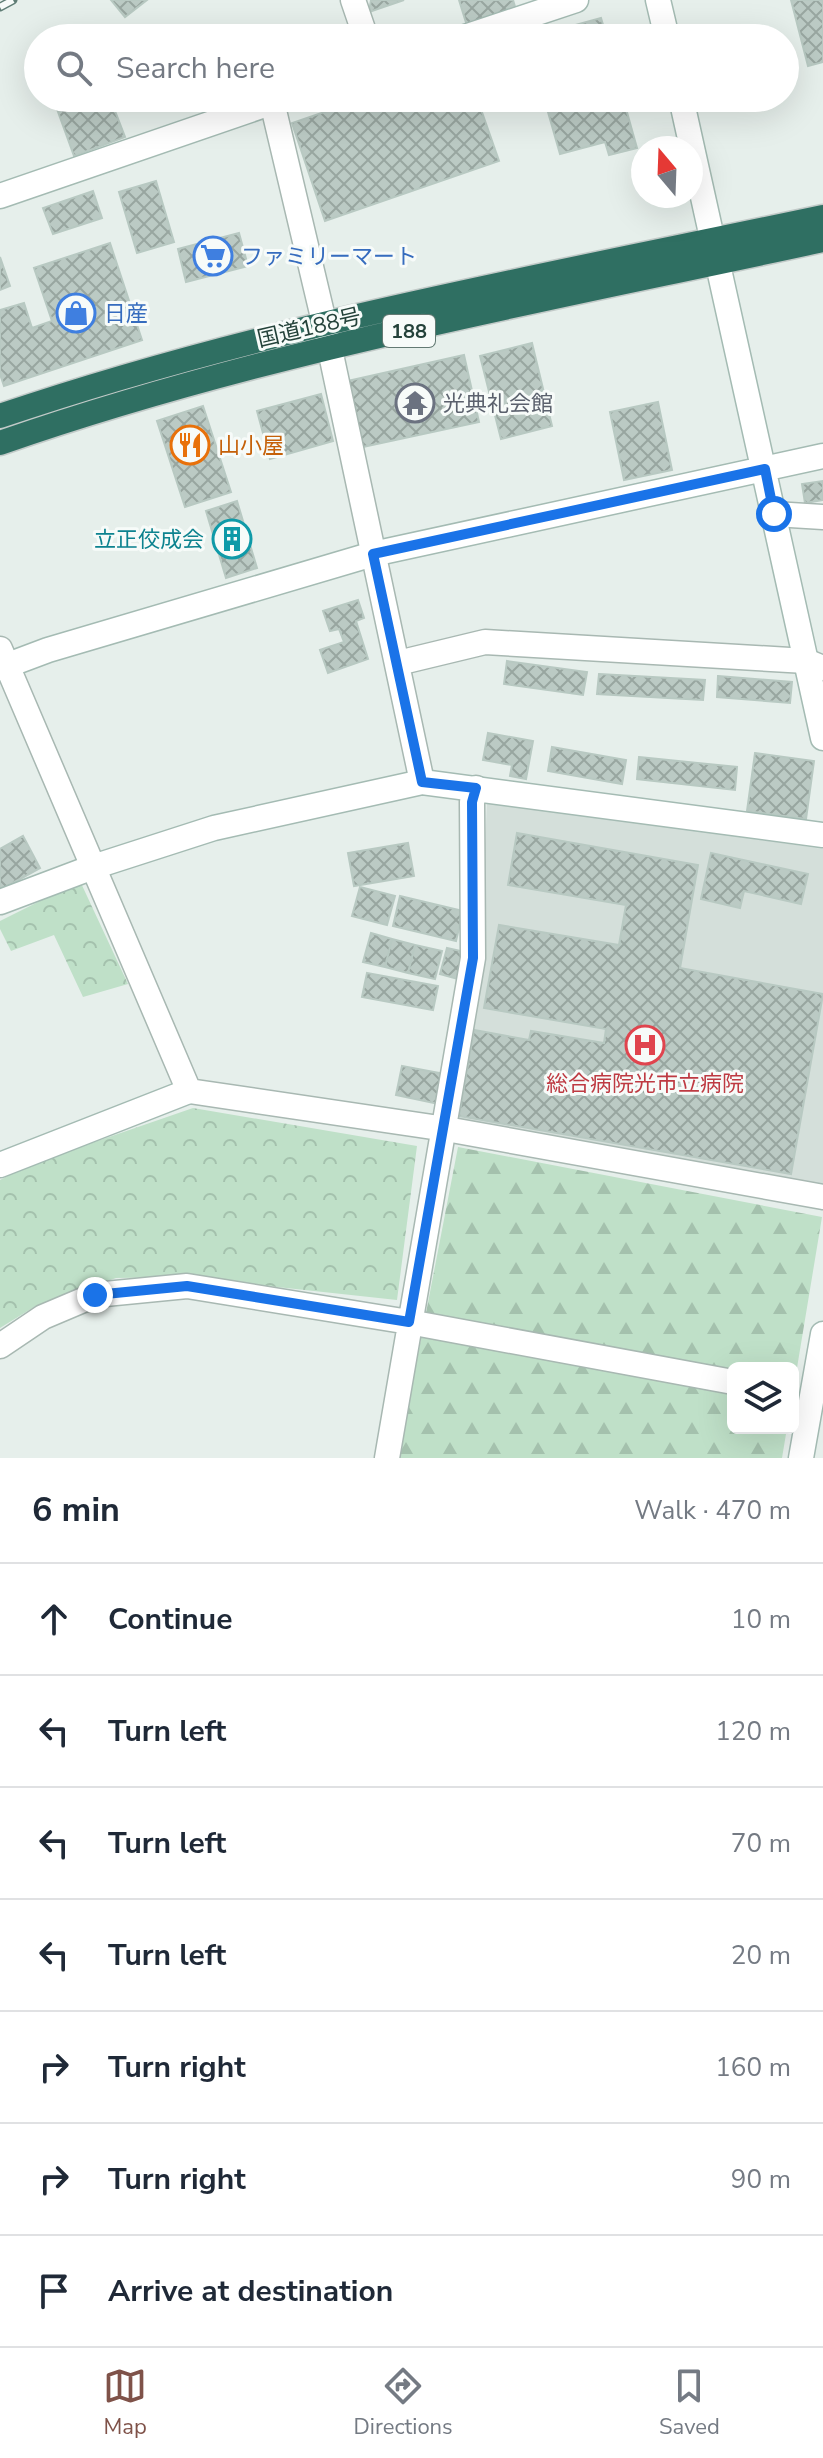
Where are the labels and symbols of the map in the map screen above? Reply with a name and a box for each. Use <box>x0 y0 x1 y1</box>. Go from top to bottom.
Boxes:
north arrow <box>631 136 703 208</box>
supermarket icon: ファミリーマート <box>192 235 234 277</box>
place label: ファミリーマート <box>241 242 417 272</box>
shop icon: 日産 <box>55 292 97 334</box>
place label: 日産 <box>104 299 148 329</box>
street label: 国道188号 <box>254 301 364 354</box>
road number: 188 <box>383 315 435 347</box>
temple icon: 光典礼会館 <box>394 382 436 424</box>
place label: 光典礼会館 <box>443 389 553 419</box>
restaurant icon: 山小屋 <box>169 424 211 466</box>
place label: 山小屋 <box>218 431 284 461</box>
route start <box>756 496 792 532</box>
building icon: 立正佼成会 <box>211 518 253 560</box>
place label: 立正佼成会 <box>94 525 204 555</box>
hospital icon: 総合病院光市立病院 <box>624 1024 666 1066</box>
place label: 総合病院光市立病院 <box>546 1069 744 1099</box>
route end <box>77 1277 113 1313</box>

